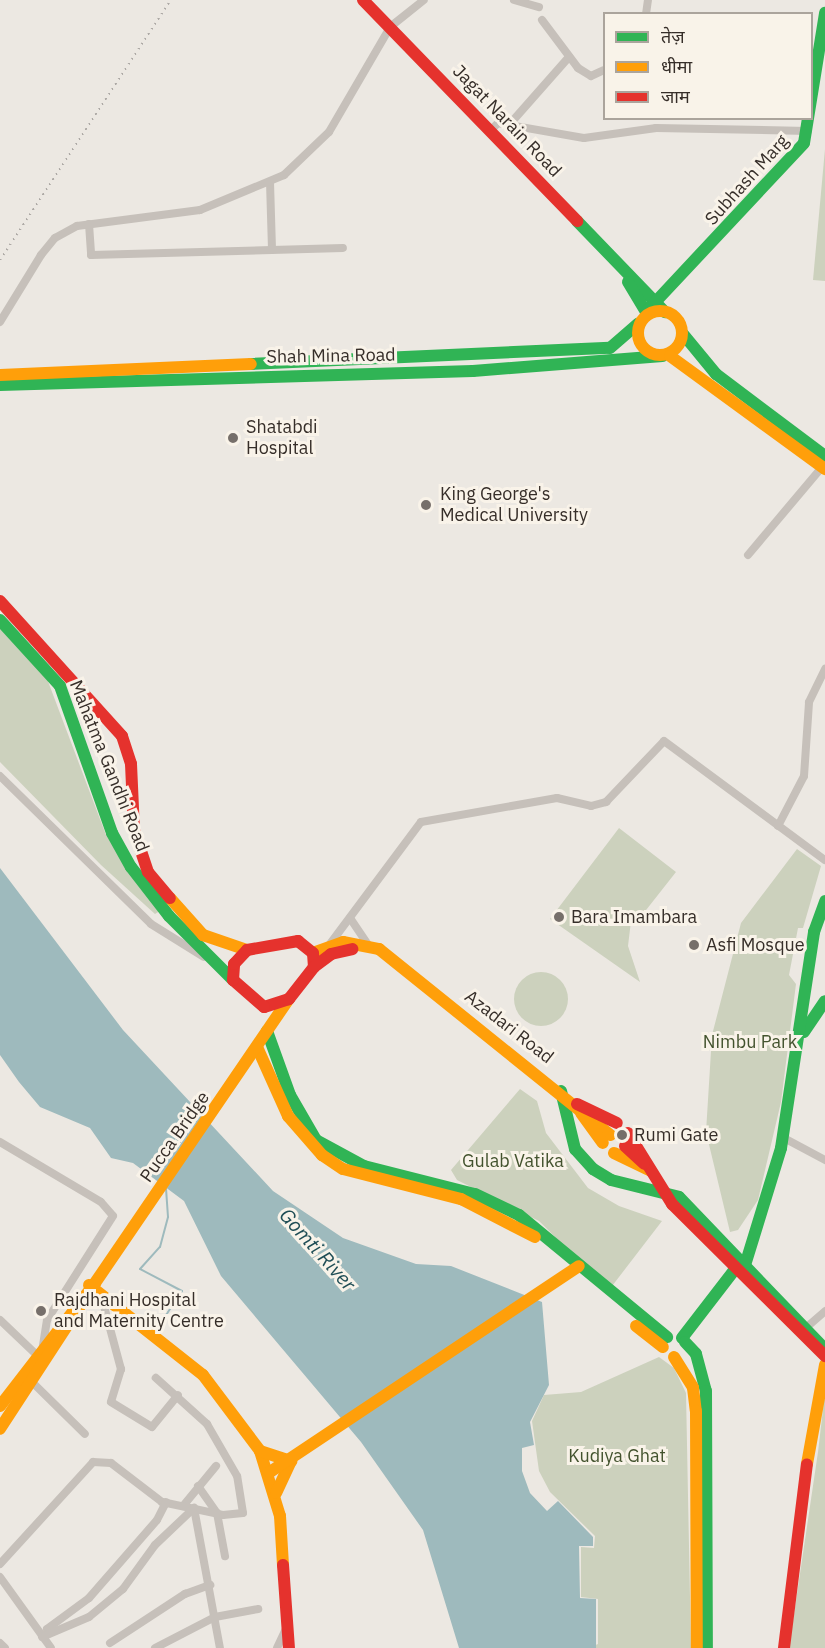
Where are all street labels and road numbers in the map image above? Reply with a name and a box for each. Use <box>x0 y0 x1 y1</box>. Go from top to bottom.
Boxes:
street label: Jagat Narain Road <box>448 61 566 181</box>
street label: Subhash Marg <box>701 130 793 230</box>
street label: Shah Mina Road <box>266 344 396 368</box>
street label: Mahatma Gandhi Road <box>65 677 153 855</box>
street label: Azadari Road <box>460 986 558 1068</box>
street label: Pucca Bridge <box>136 1088 214 1186</box>

